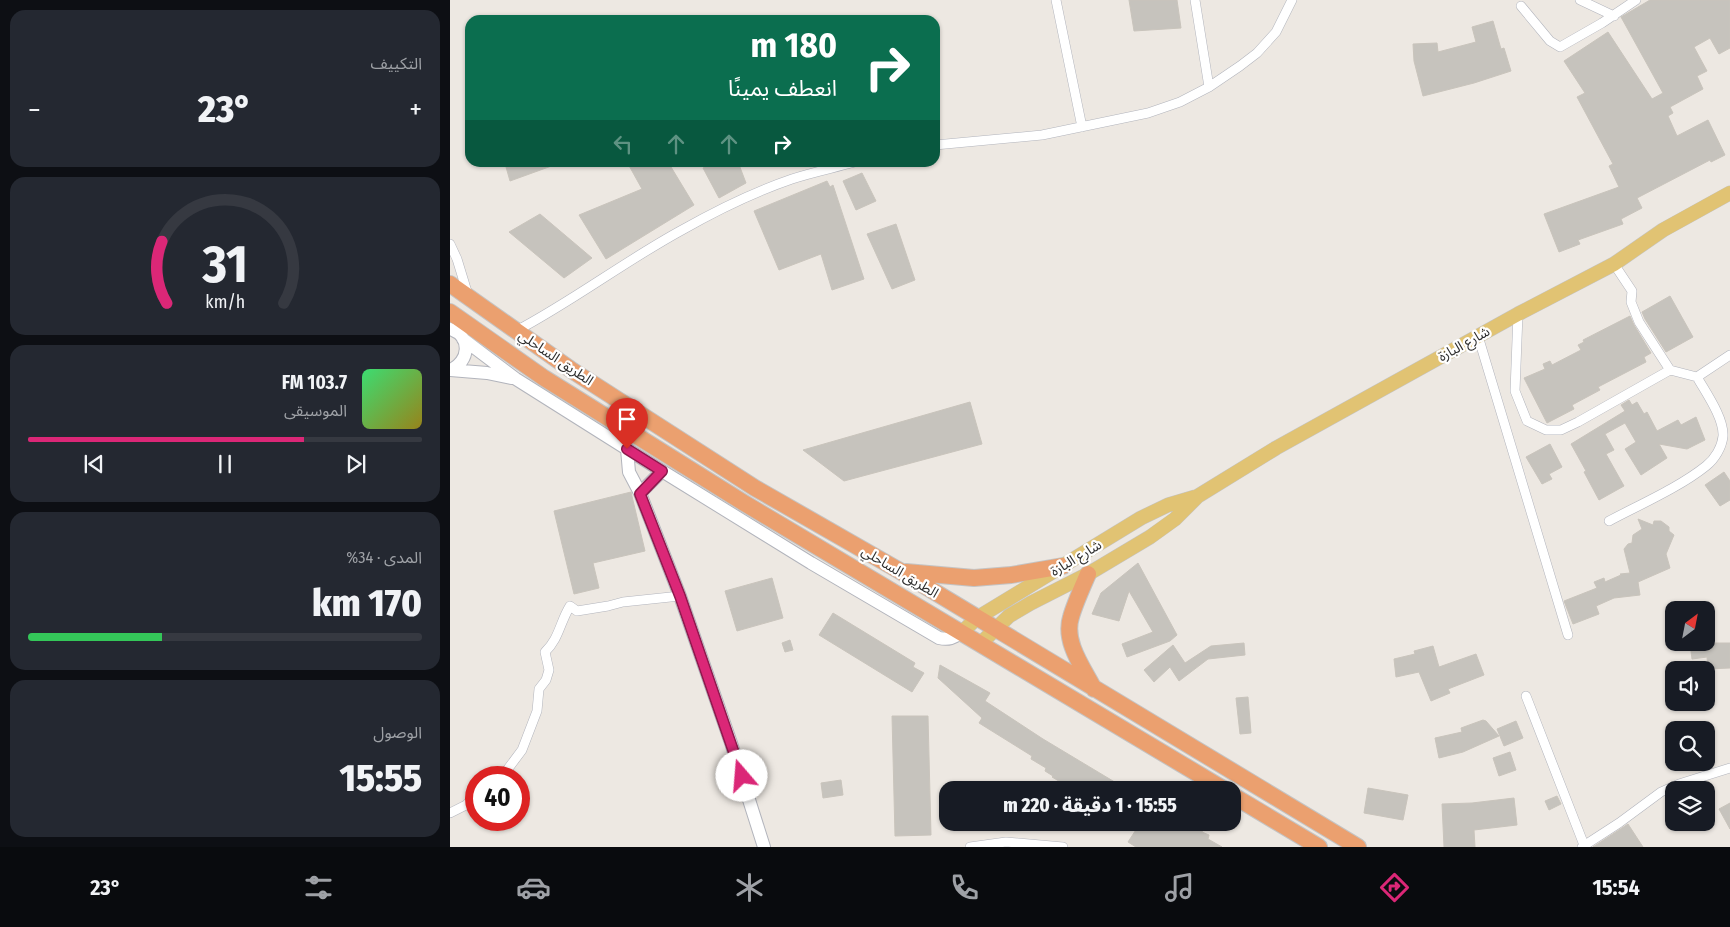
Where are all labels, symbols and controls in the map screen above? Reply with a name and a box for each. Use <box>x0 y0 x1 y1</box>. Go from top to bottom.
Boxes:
text: 180 m <box>751 24 837 66</box>
icon: right <box>855 35 920 100</box>
text: التكييف <box>370 54 422 73</box>
text: انعطف يمينًا <box>728 75 837 102</box>
text: 23° <box>198 86 252 132</box>
text: − <box>28 93 41 126</box>
text: + <box>409 93 422 126</box>
icon: left <box>609 130 637 158</box>
icon: ahead <box>662 130 690 158</box>
icon: ahead <box>715 130 743 158</box>
icon: right <box>768 130 796 158</box>
text: 31 <box>201 233 248 296</box>
text: km/h <box>205 291 245 313</box>
street label: شارع البازة <box>1435 323 1494 367</box>
street label: الطريق الساحلي <box>514 327 597 391</box>
text: 103.7 FM <box>282 371 347 394</box>
pin <box>606 398 648 449</box>
text: الموسيقى <box>284 401 347 420</box>
icon: arrive <box>613 405 641 433</box>
icon: previous <box>80 450 108 478</box>
icon: pause <box>211 450 239 478</box>
icon: next <box>342 450 370 478</box>
street label: شارع البازة <box>1047 536 1106 582</box>
street label: الطريق الساحلي <box>857 542 941 603</box>
text: المدى · 34% <box>346 548 422 567</box>
text: 170 km <box>312 580 422 626</box>
north arrow <box>1665 601 1715 651</box>
map controls <box>1665 601 1715 831</box>
button: sound <box>1665 661 1715 711</box>
button: search <box>1665 721 1715 771</box>
text: الوصول <box>373 723 422 742</box>
position arrow <box>715 749 767 801</box>
text: 15:55 <box>340 755 422 801</box>
speed limit sign: 40 <box>465 766 530 831</box>
button: layers <box>1665 781 1715 831</box>
text: 15:55 · 1 دقيقة · 220 m <box>1003 794 1177 817</box>
icon: filters <box>301 870 336 905</box>
icon: car <box>516 870 551 905</box>
icon: climate <box>732 870 767 905</box>
icon: phone <box>947 870 982 905</box>
icon: music <box>1162 870 1197 905</box>
icon: directions <box>1377 870 1412 905</box>
text: 23° <box>90 874 121 901</box>
text: 15:54 <box>1592 874 1640 901</box>

